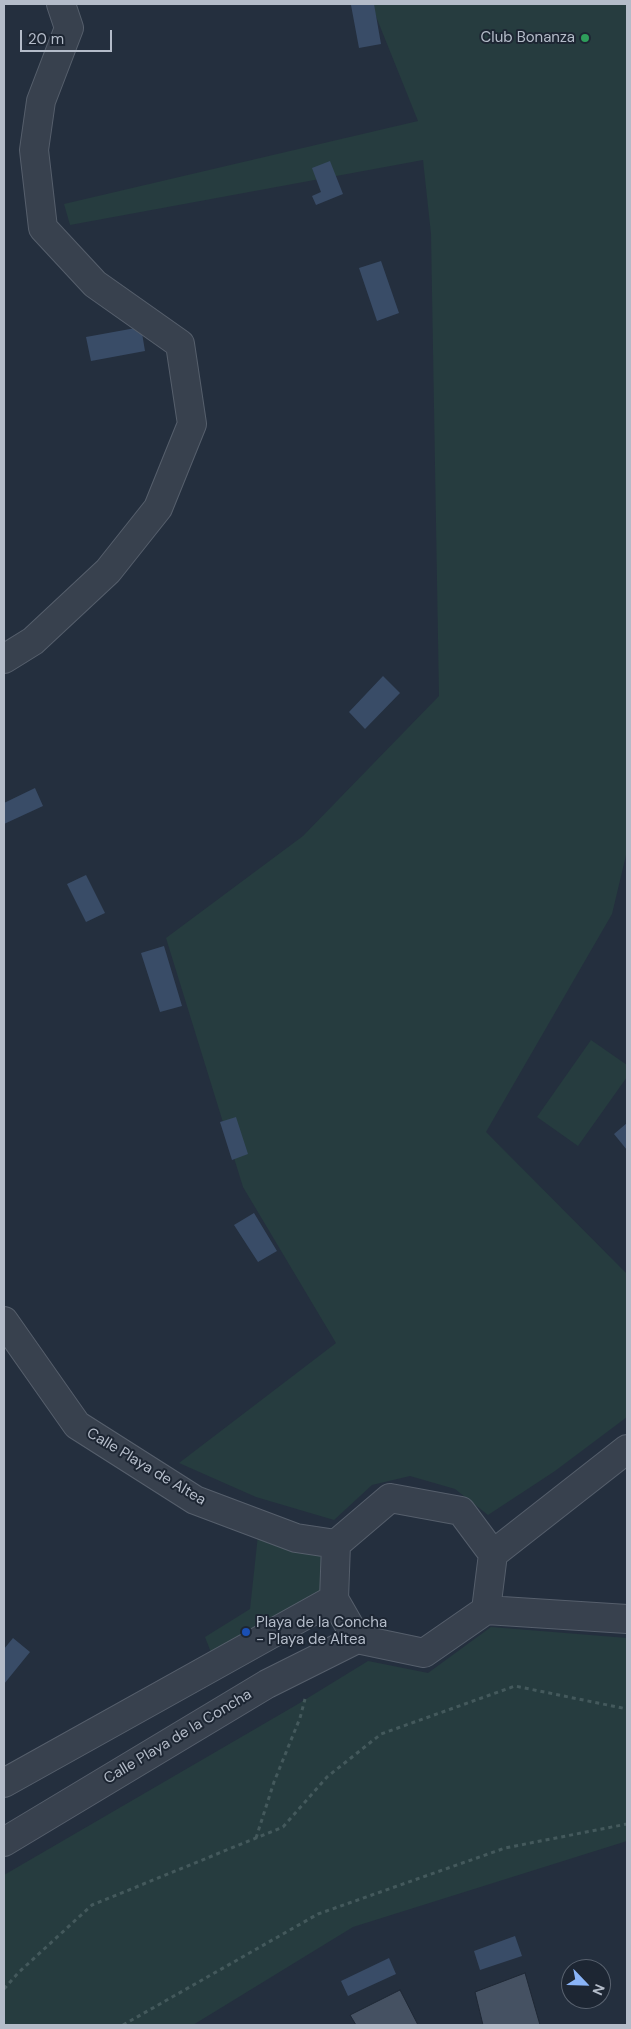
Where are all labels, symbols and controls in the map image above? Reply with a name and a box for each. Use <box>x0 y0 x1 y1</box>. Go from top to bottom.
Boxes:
scale bar <box>22 20 115 52</box>
text: 20 m <box>28 29 64 49</box>
place label: Club Bonanza <box>481 29 575 47</box>
marker: Club Bonanza <box>579 32 591 44</box>
street label: Calle Playa de Altea <box>83 1424 209 1510</box>
place label: Playa de la Concha - Playa de Altea <box>256 1614 387 1649</box>
marker: Playa de la Concha - Playa de Altea <box>240 1626 252 1638</box>
street label: Calle Playa de la Concha <box>101 1686 255 1788</box>
north arrow <box>561 1959 611 2009</box>
text: N <box>588 1981 609 1998</box>

